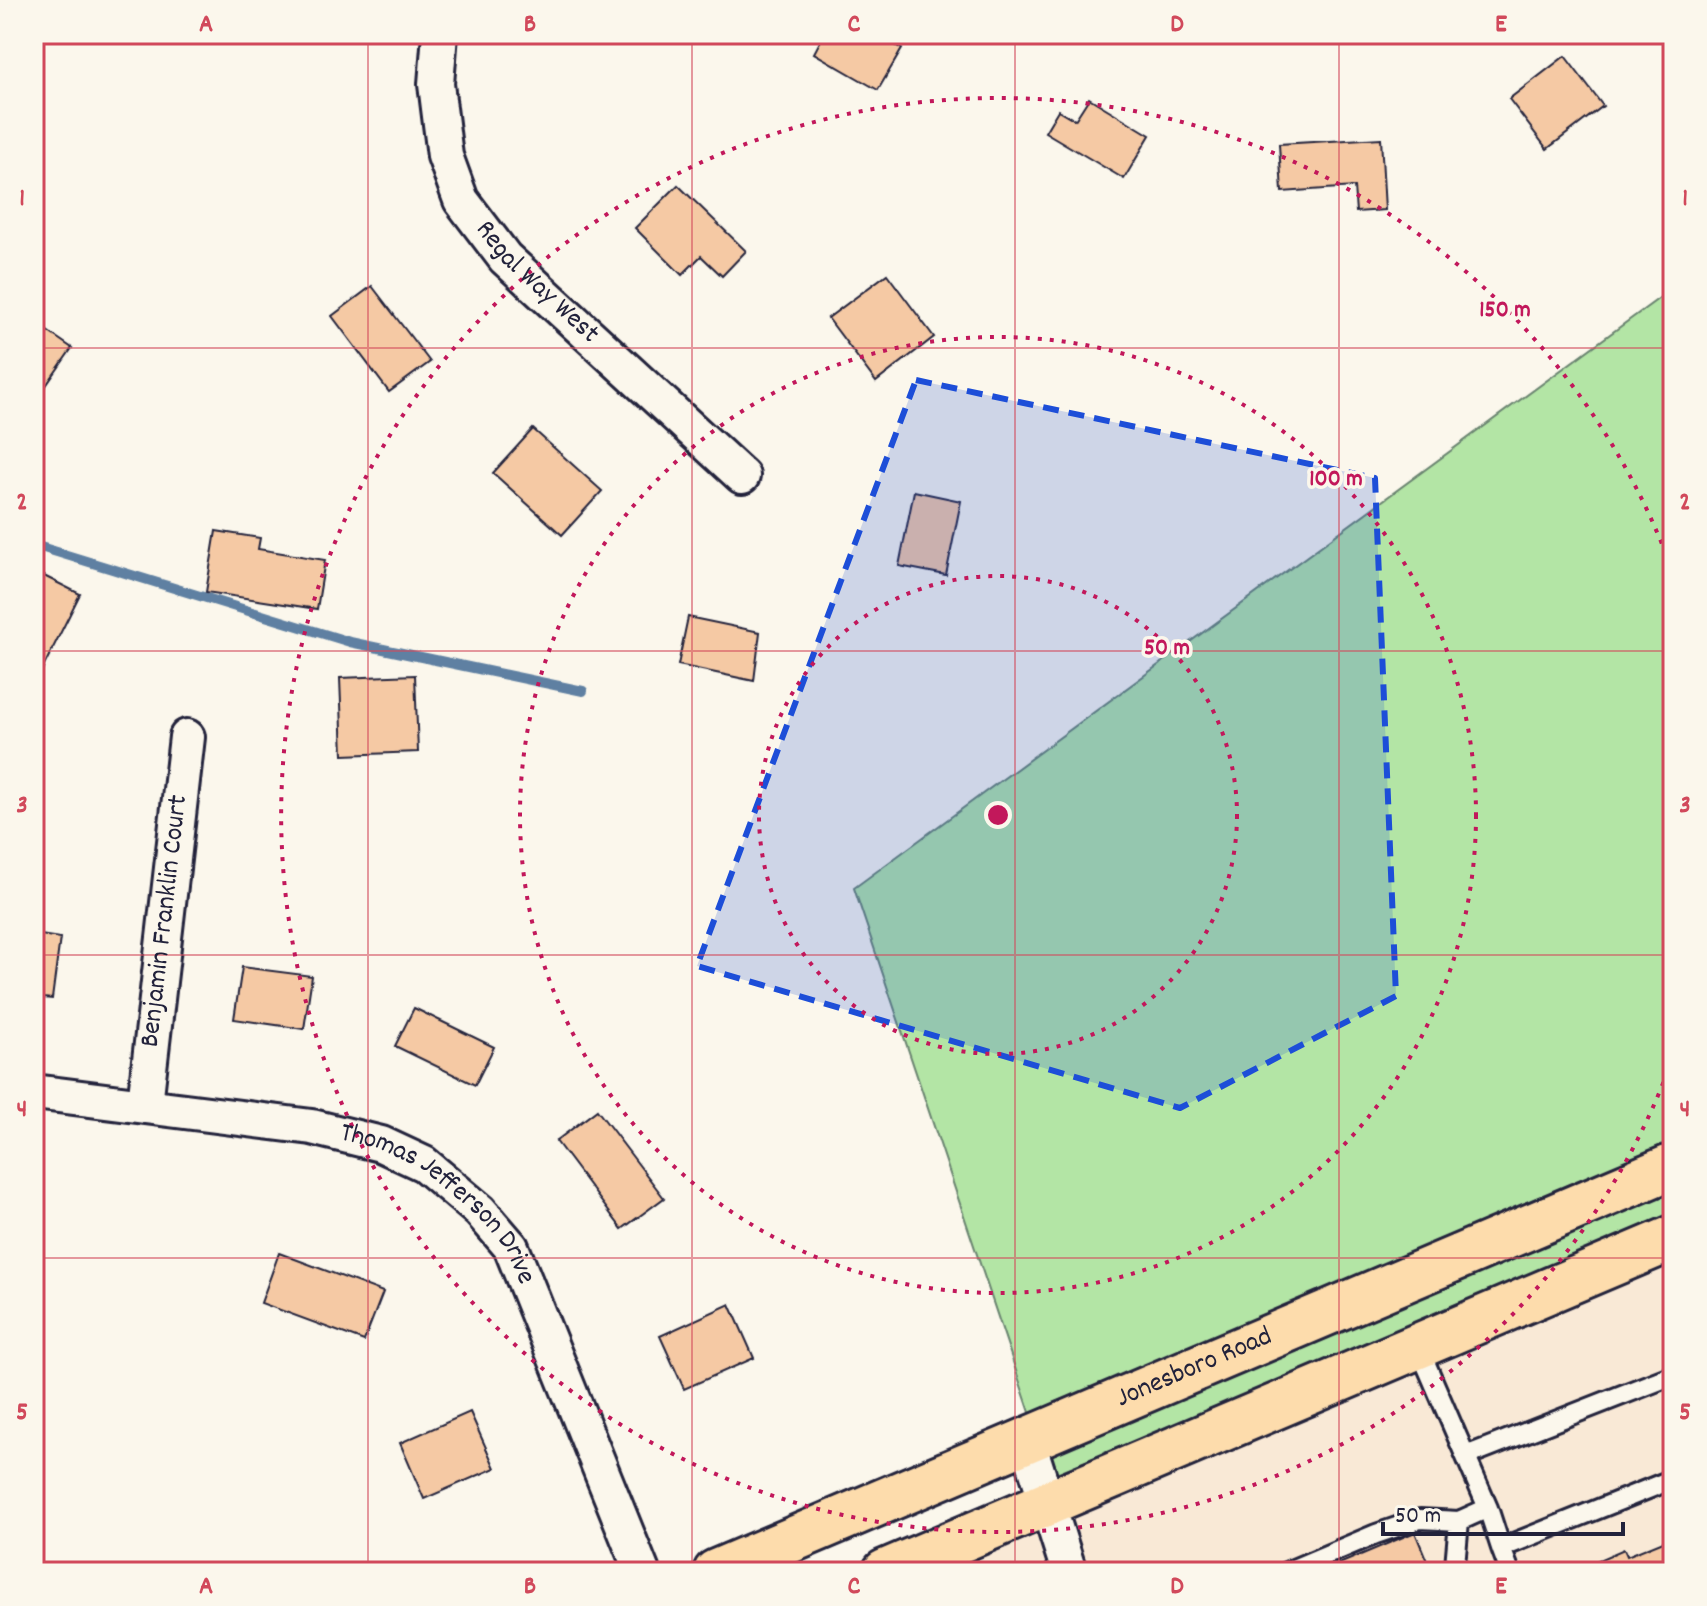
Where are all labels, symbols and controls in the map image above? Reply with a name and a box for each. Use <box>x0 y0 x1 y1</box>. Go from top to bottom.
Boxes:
text: A <box>199 7 213 44</box>
text: B <box>524 7 536 44</box>
text: C <box>848 7 861 44</box>
text: D <box>1170 7 1184 44</box>
text: E <box>1495 7 1507 44</box>
text: 1 <box>19 181 25 218</box>
text: 1 <box>1682 181 1688 218</box>
street label: Regal Way West <box>464 213 607 354</box>
text: 150 m <box>1479 294 1531 328</box>
text: 100 m <box>1309 463 1363 497</box>
text: 2 <box>16 485 28 522</box>
text: 2 <box>1679 485 1691 522</box>
text: 50 m <box>1144 632 1190 666</box>
text: 3 <box>16 788 28 825</box>
text: 3 <box>1679 788 1691 825</box>
street label: Benjamin Franklin Court <box>132 793 200 1049</box>
centre of rings <box>984 801 1012 829</box>
text: 4 <box>17 1092 27 1129</box>
text: 4 <box>1680 1092 1690 1129</box>
street label: Thomas Jefferson Drive <box>336 1115 544 1291</box>
street label: Jonesboro Road <box>1110 1318 1279 1420</box>
text: 5 <box>16 1395 28 1432</box>
text: 5 <box>1679 1395 1691 1432</box>
scale bar <box>1383 1486 1623 1536</box>
text: 50 m <box>1395 1500 1441 1534</box>
text: A <box>199 1569 213 1606</box>
text: B <box>524 1569 536 1606</box>
text: C <box>848 1569 861 1606</box>
text: D <box>1170 1569 1184 1606</box>
text: E <box>1495 1569 1507 1606</box>

